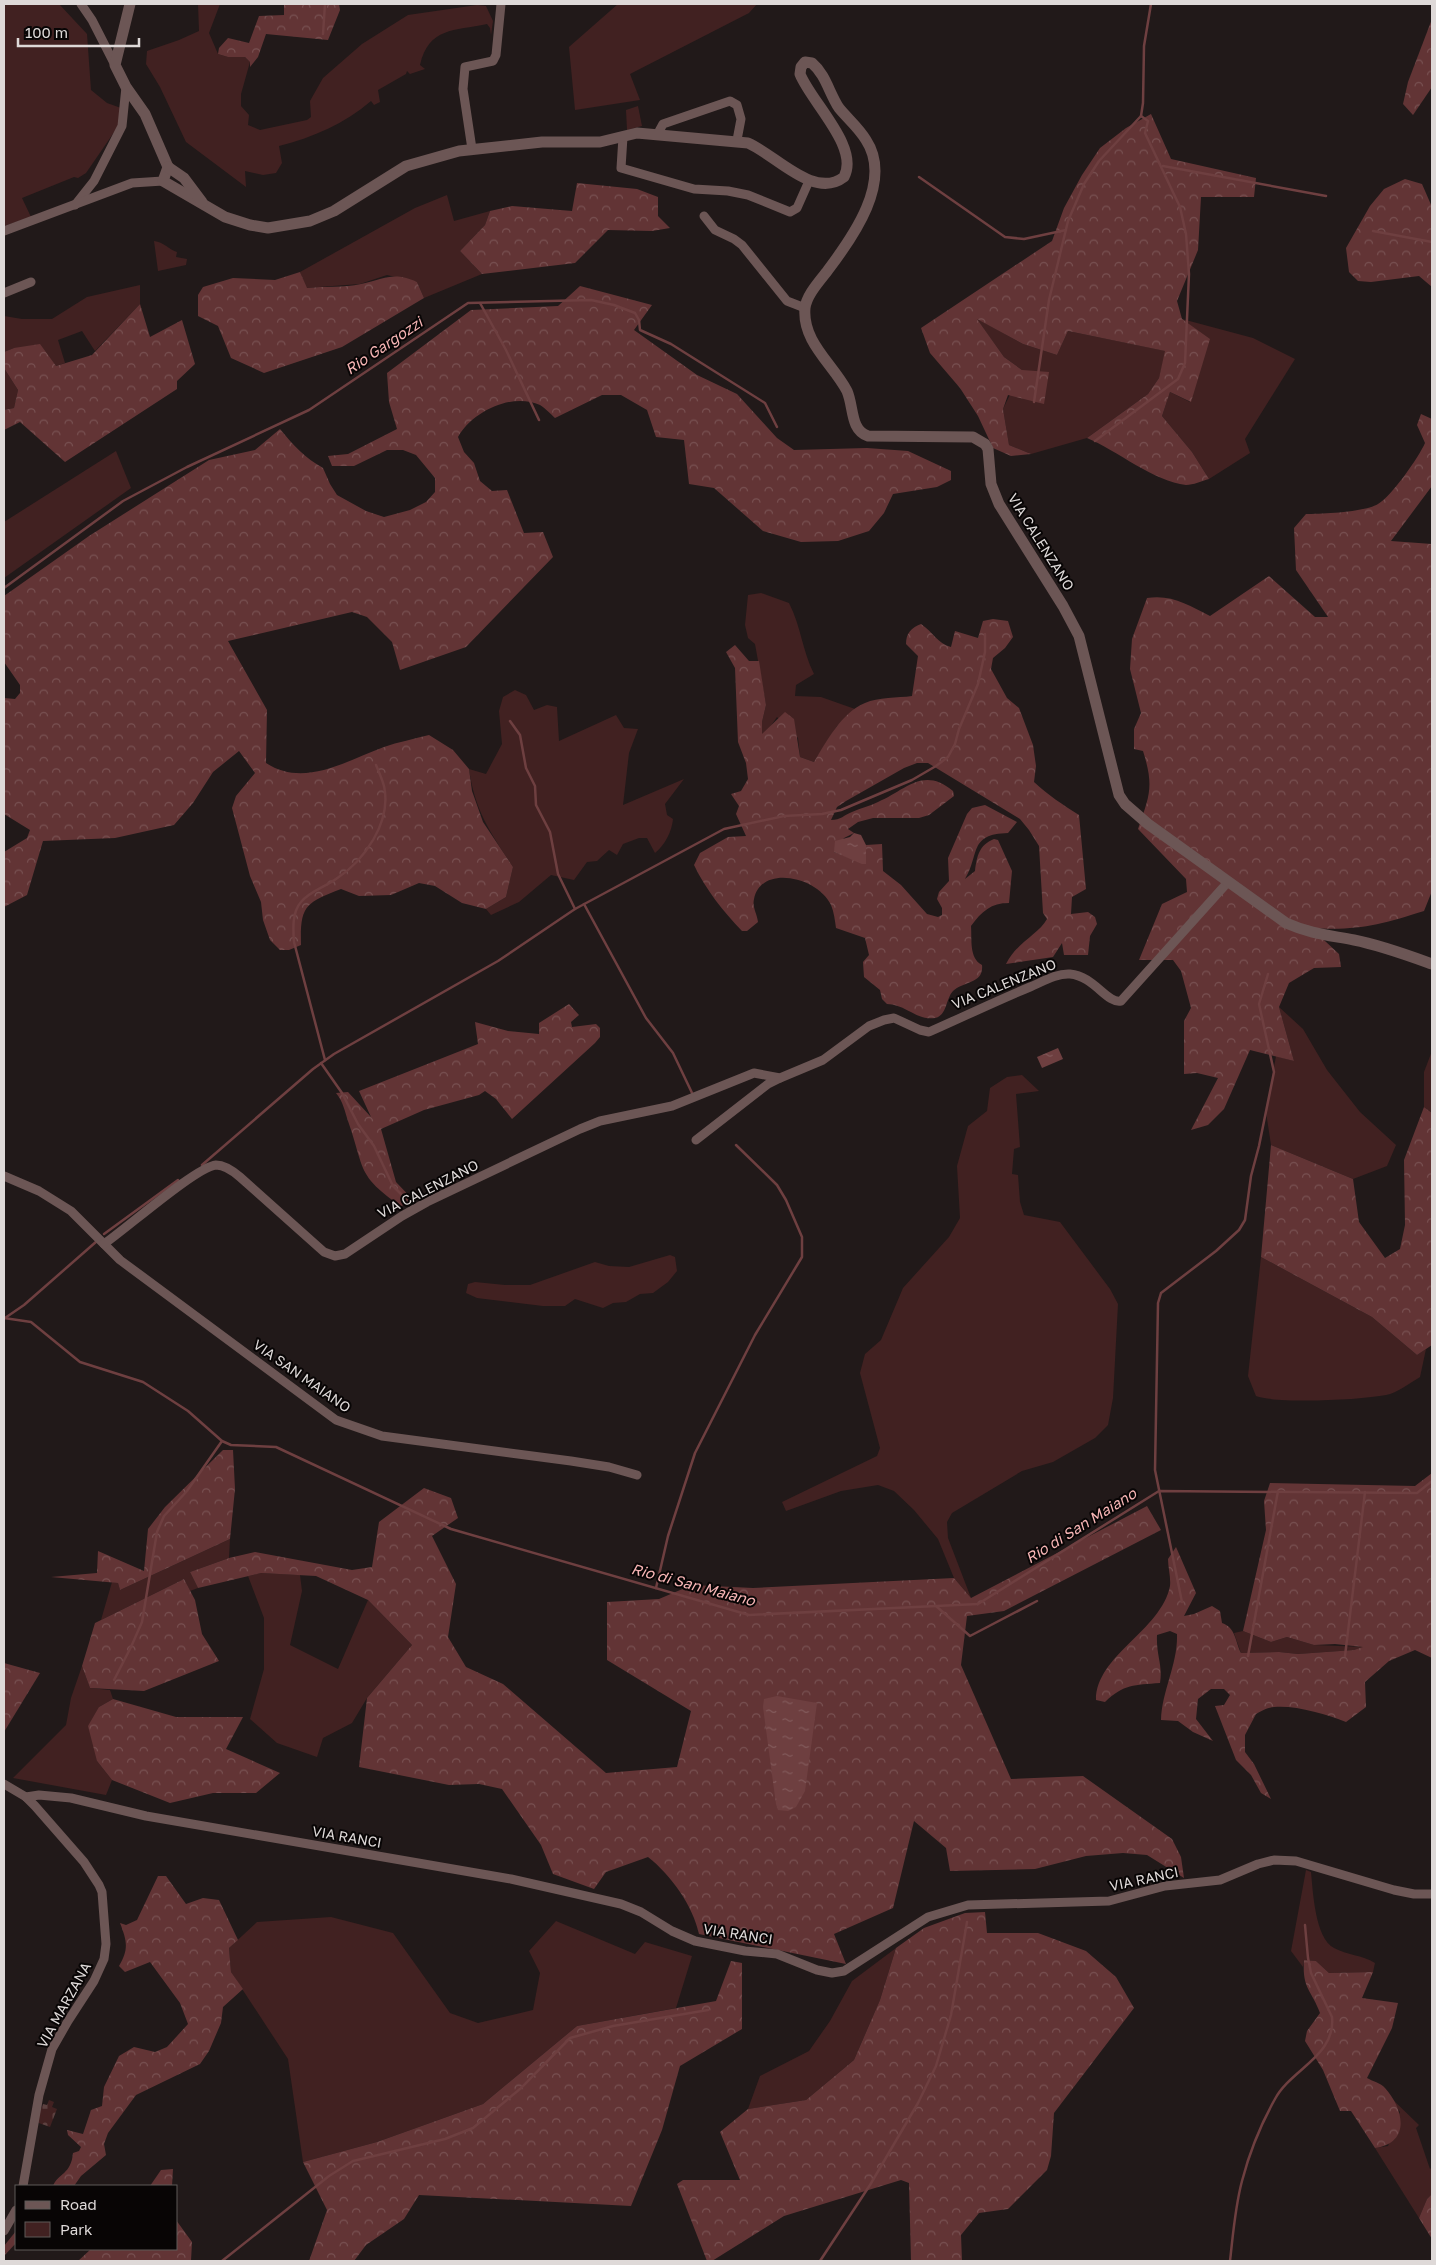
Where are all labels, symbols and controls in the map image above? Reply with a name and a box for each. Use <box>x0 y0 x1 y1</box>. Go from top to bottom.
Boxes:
scale bar <box>18 15 139 47</box>
text: 100 m <box>25 23 68 41</box>
water label: Rio Gargozzi <box>341 312 428 378</box>
street label: VIA CALENZANO <box>1005 490 1078 593</box>
street label: VIA CALENZANO <box>949 955 1059 1012</box>
street label: VIA CALENZANO <box>374 1156 481 1221</box>
street label: VIA SAN MAIANO <box>250 1336 354 1416</box>
water label: Rio di San Maiano <box>1022 1483 1140 1566</box>
water label: Rio di San Maiano <box>630 1559 758 1609</box>
street label: VIA RANCI <box>311 1822 383 1851</box>
street label: VIA RANCI <box>1108 1863 1180 1894</box>
street label: VIA RANCI <box>702 1920 774 1947</box>
street label: VIA MARZANA <box>33 1958 94 2051</box>
legend <box>15 2185 178 2250</box>
text: Road <box>60 2195 97 2213</box>
text: Park <box>60 2220 93 2238</box>

